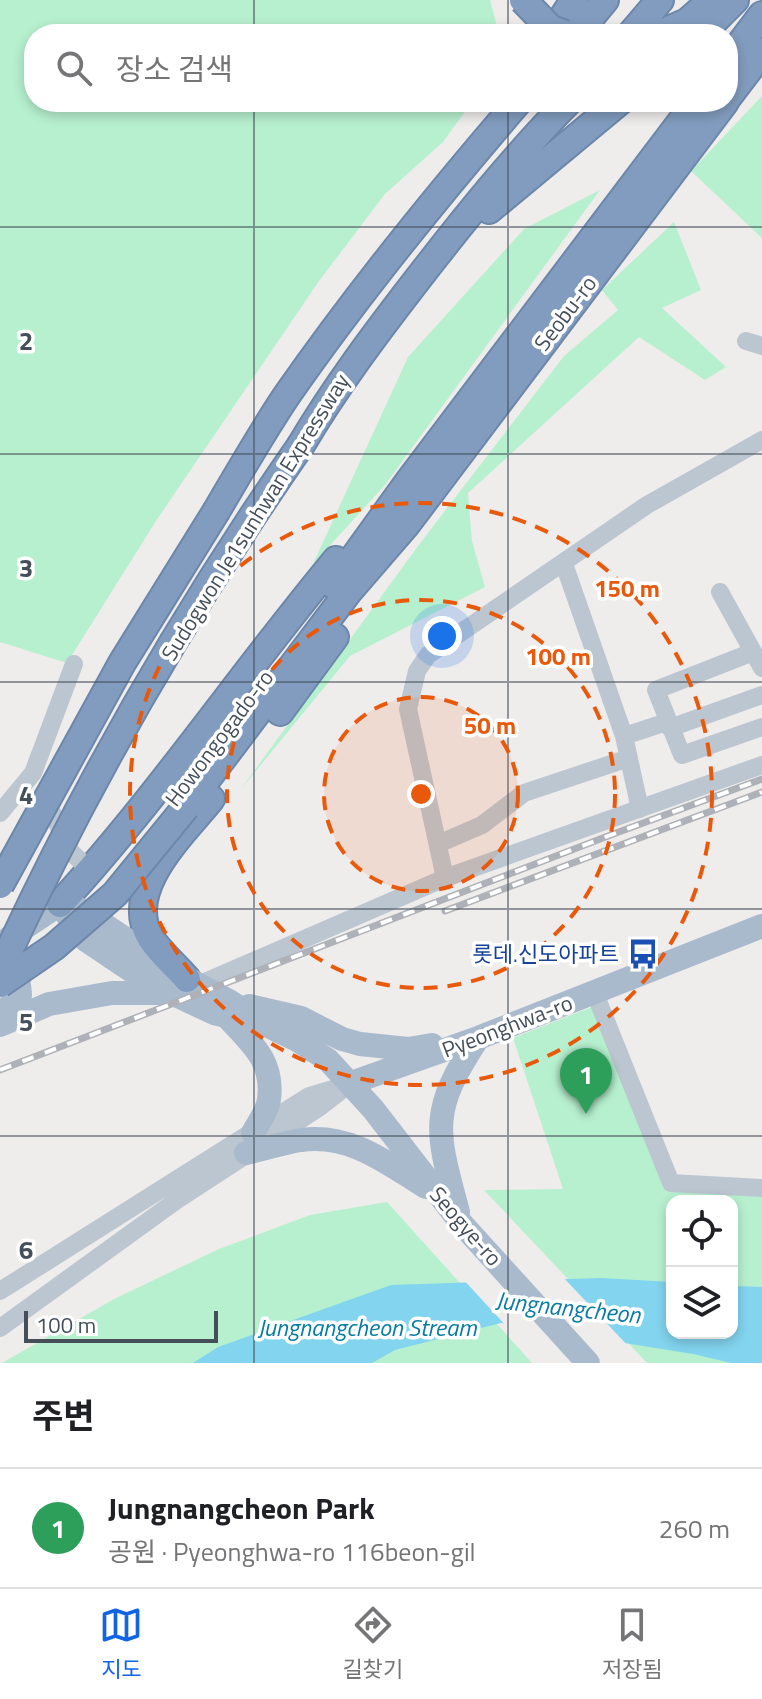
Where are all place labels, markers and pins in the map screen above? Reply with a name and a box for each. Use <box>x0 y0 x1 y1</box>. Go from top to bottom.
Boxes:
centre of rings <box>407 780 435 808</box>
place label: 롯데.신도아파트 <box>473 937 619 971</box>
bus stop icon: 롯데.신도아파트 <box>626 937 660 971</box>
pin: 1 <box>560 1048 612 1114</box>

